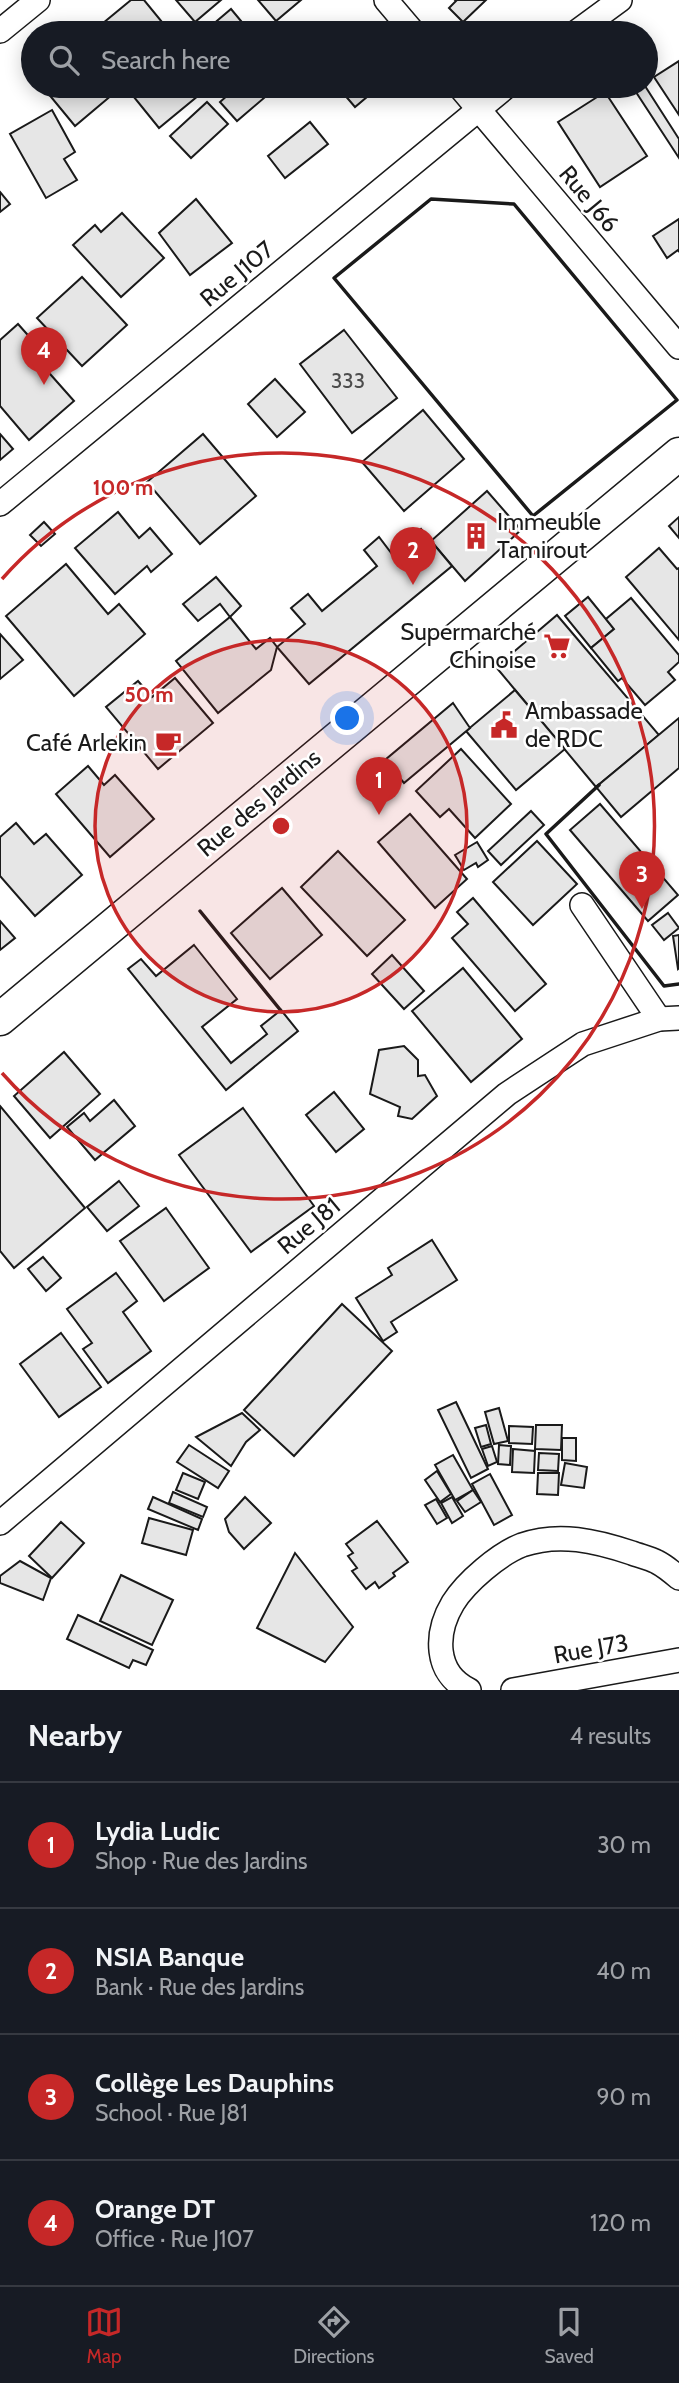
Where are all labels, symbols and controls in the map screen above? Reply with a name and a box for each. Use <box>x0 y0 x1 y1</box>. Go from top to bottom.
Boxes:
search box <box>21 21 658 98</box>
icon: search <box>45 41 83 79</box>
text: Search here <box>101 44 230 76</box>
street label: Rue J66 <box>553 160 626 238</box>
street label: Rue J107 <box>194 235 279 313</box>
pin: 4 <box>21 327 67 385</box>
house number: 333 <box>331 368 365 393</box>
text: 100 m <box>93 475 153 500</box>
place label: Immeuble Tamirout <box>497 507 601 564</box>
building icon: Immeuble Tamirout <box>461 521 491 551</box>
pin: 2 <box>390 527 436 585</box>
place label: Supermarché Chinoise <box>400 617 536 674</box>
supermarket icon: Supermarché Chinoise <box>542 631 572 661</box>
text: 50 m <box>124 682 174 707</box>
place label: Ambassade de RDC <box>525 696 643 753</box>
your location <box>330 701 364 735</box>
public building icon: Ambassade de RDC <box>489 710 519 740</box>
place label: Café Arlekin <box>26 728 147 757</box>
cafe icon: Café Arlekin <box>153 728 183 758</box>
street label: Rue des Jardins <box>191 743 326 863</box>
pin: 1 <box>356 757 402 815</box>
centre of rings <box>269 814 293 838</box>
pin: 3 <box>619 851 665 909</box>
street label: Rue J81 <box>271 1191 346 1260</box>
street label: Rue J73 <box>551 1628 631 1669</box>
text: Nearby <box>28 1717 122 1754</box>
text: 4 results <box>570 1722 651 1750</box>
text: Lydia Ludic <box>95 1815 220 1847</box>
text: 1 <box>47 1831 55 1859</box>
text: 30 m <box>597 1831 651 1859</box>
text: Shop · Rue des Jardins <box>95 1847 308 1875</box>
text: NSIA Banque <box>95 1941 244 1973</box>
text: 2 <box>45 1957 57 1985</box>
text: 40 m <box>596 1957 651 1985</box>
text: Bank · Rue des Jardins <box>95 1973 304 2001</box>
text: Collège Les Dauphins <box>95 2067 334 2099</box>
text: 3 <box>45 2083 57 2111</box>
text: 90 m <box>597 2083 651 2111</box>
text: School · Rue J81 <box>95 2099 248 2127</box>
text: Orange DT <box>95 2193 215 2225</box>
text: 4 <box>44 2209 58 2237</box>
text: 120 m <box>590 2209 651 2237</box>
text: Office · Rue J107 <box>95 2225 254 2253</box>
tab: Map <box>85 2303 123 2368</box>
tab: Directions <box>293 2303 374 2368</box>
tab: Saved <box>545 2303 594 2368</box>

